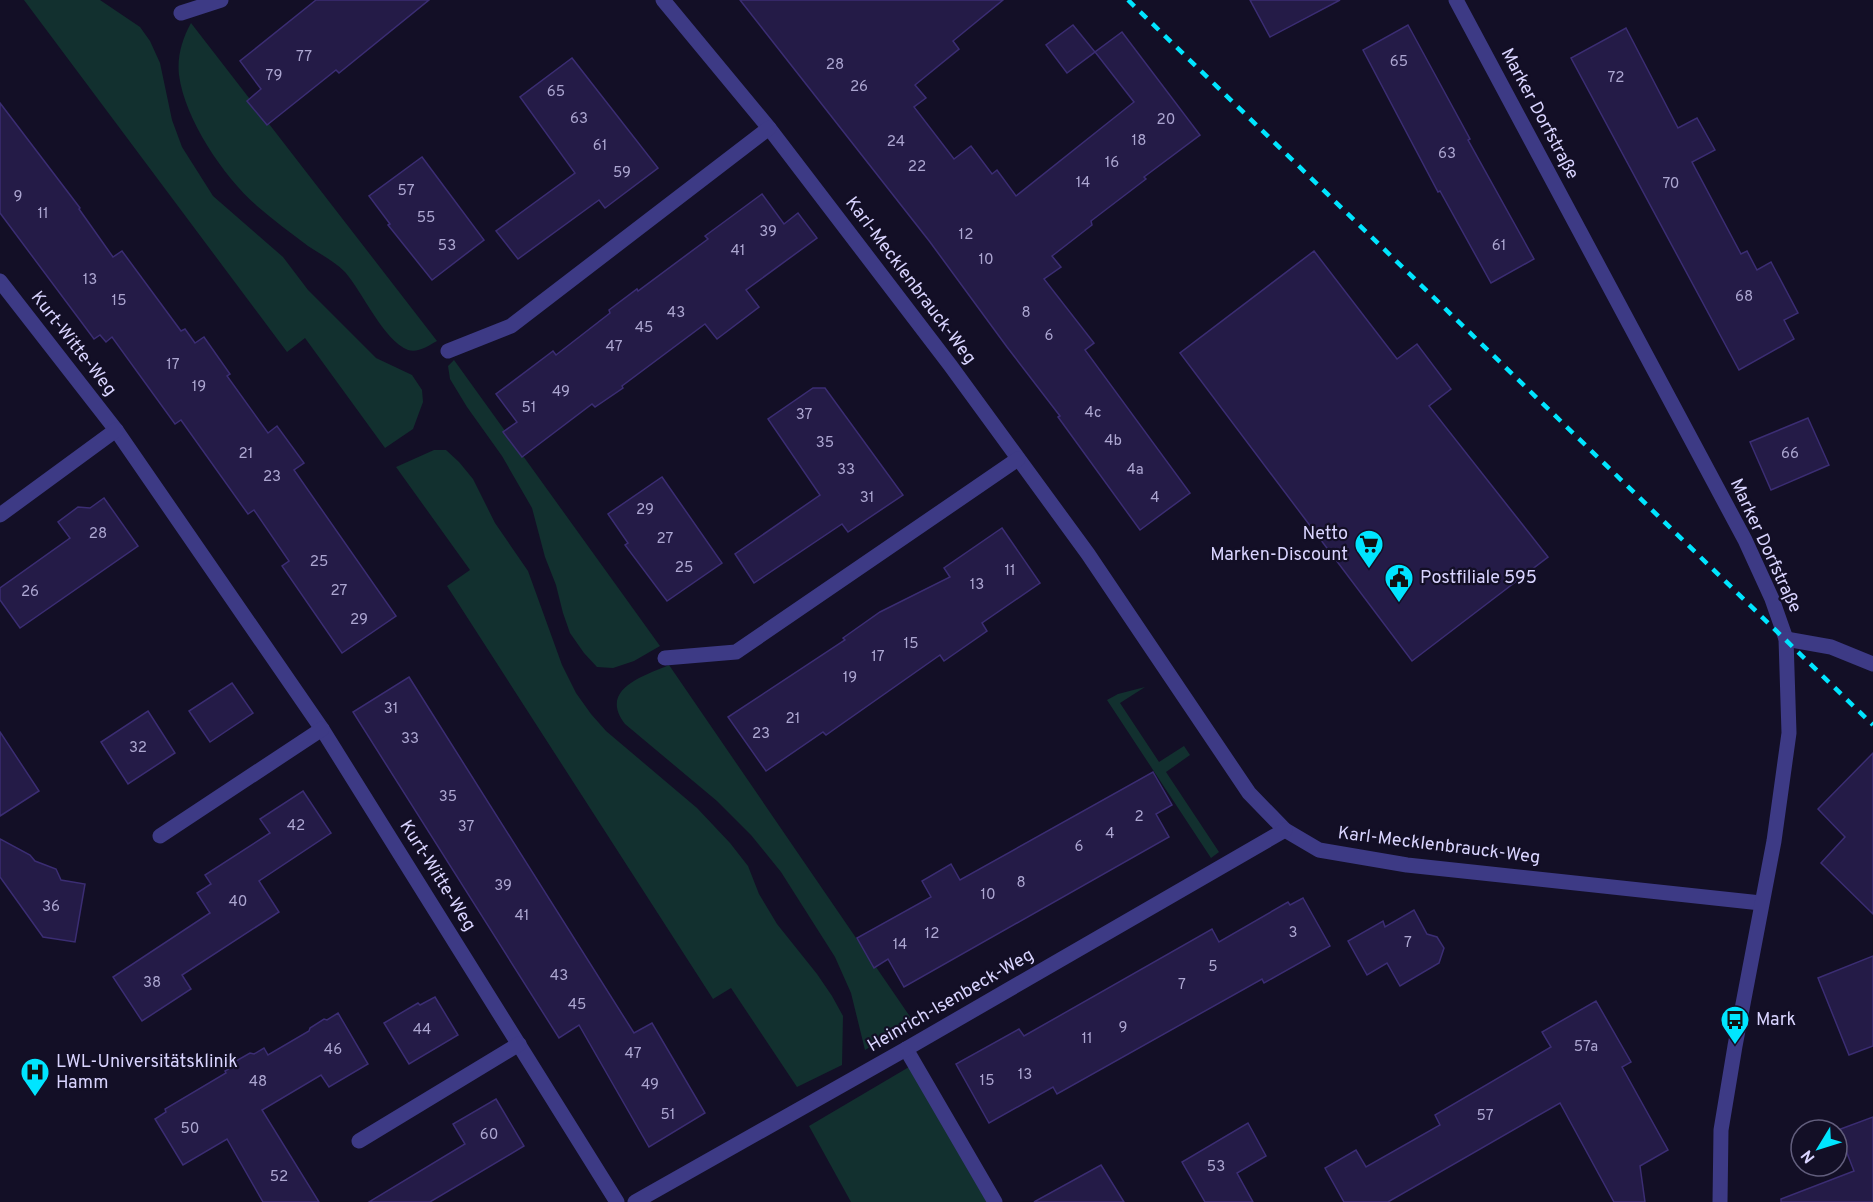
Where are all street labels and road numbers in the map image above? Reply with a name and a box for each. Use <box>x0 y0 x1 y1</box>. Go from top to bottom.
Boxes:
street label: Marker Dorfstraße <box>1495 44 1583 184</box>
street label: Karl-Mecklenbrauck-Weg <box>839 193 981 369</box>
street label: Kurt-Witte-Weg <box>25 287 121 401</box>
street label: Marker Dorfstraße <box>1724 475 1806 617</box>
street label: Kurt-Witte-Weg <box>394 816 480 936</box>
street label: Karl-Mecklenbrauck-Weg <box>1336 822 1542 870</box>
street label: Heinrich-Isenbeck-Weg <box>864 944 1038 1058</box>

